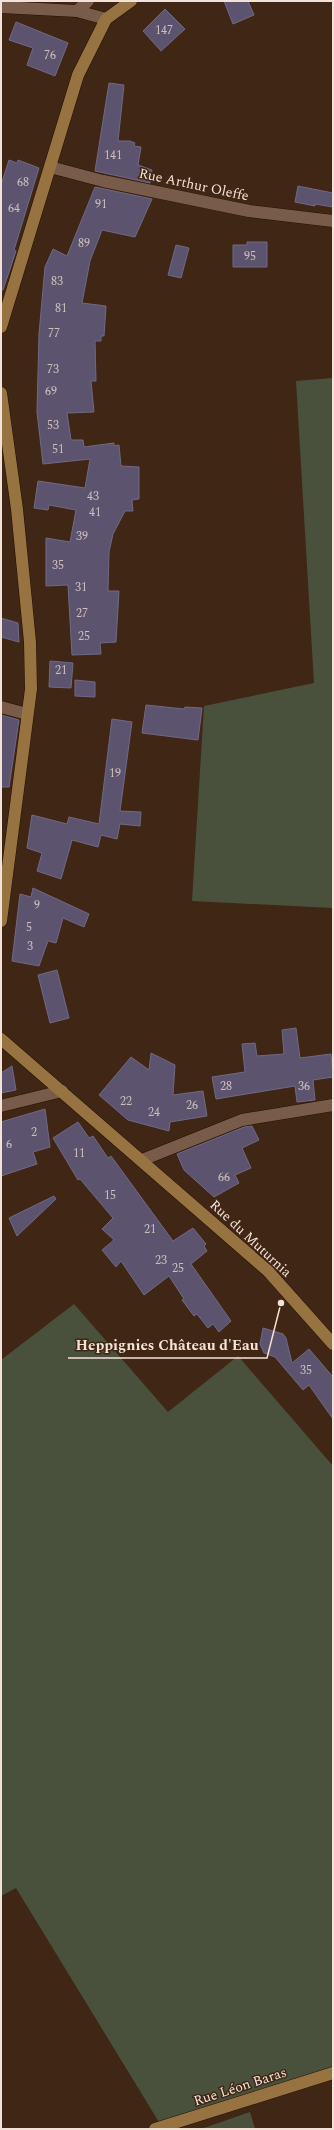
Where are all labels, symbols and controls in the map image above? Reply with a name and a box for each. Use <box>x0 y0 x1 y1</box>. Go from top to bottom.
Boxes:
house number: 147 <box>155 21 173 40</box>
house number: 76 <box>44 46 56 65</box>
house number: 141 <box>104 146 122 165</box>
street label: Rue Arthur Oleffe <box>137 163 251 206</box>
house number: 68 <box>17 173 29 192</box>
house number: 91 <box>95 195 107 214</box>
house number: 64 <box>8 199 20 218</box>
house number: 89 <box>78 234 90 253</box>
house number: 95 <box>244 247 256 266</box>
house number: 83 <box>51 272 63 291</box>
house number: 81 <box>55 299 67 318</box>
house number: 77 <box>48 324 60 343</box>
house number: 73 <box>47 360 59 379</box>
house number: 69 <box>45 382 57 401</box>
house number: 53 <box>47 416 59 435</box>
house number: 51 <box>52 440 64 459</box>
house number: 43 <box>87 487 99 506</box>
house number: 41 <box>89 503 101 522</box>
house number: 39 <box>76 527 88 546</box>
house number: 35 <box>52 556 64 575</box>
house number: 31 <box>75 578 87 597</box>
house number: 27 <box>76 604 88 623</box>
house number: 25 <box>78 627 90 646</box>
house number: 21 <box>55 661 67 680</box>
house number: 19 <box>109 764 121 783</box>
house number: 9 <box>34 896 40 915</box>
house number: 5 <box>26 918 32 937</box>
house number: 3 <box>27 937 33 956</box>
house number: 28 <box>220 1077 232 1096</box>
house number: 36 <box>298 1077 310 1096</box>
house number: 22 <box>120 1092 132 1111</box>
house number: 26 <box>186 1096 198 1115</box>
house number: 24 <box>148 1103 160 1122</box>
house number: 2 <box>31 1123 37 1142</box>
house number: 6 <box>6 1135 12 1154</box>
house number: 11 <box>73 1144 85 1163</box>
house number: 66 <box>218 1168 230 1187</box>
house number: 15 <box>104 1186 116 1205</box>
street label: Rue du Muturnia <box>205 1195 297 1282</box>
house number: 21 <box>144 1220 156 1239</box>
house number: 23 <box>155 1251 167 1270</box>
house number: 25 <box>172 1259 184 1278</box>
callout: Heppignies Château d'Eau <box>68 1331 267 1358</box>
text: Heppignies Château d'Eau <box>75 1334 259 1357</box>
house number: 35 <box>300 1361 312 1380</box>
street label: Rue Léon Baras <box>191 2062 289 2111</box>

